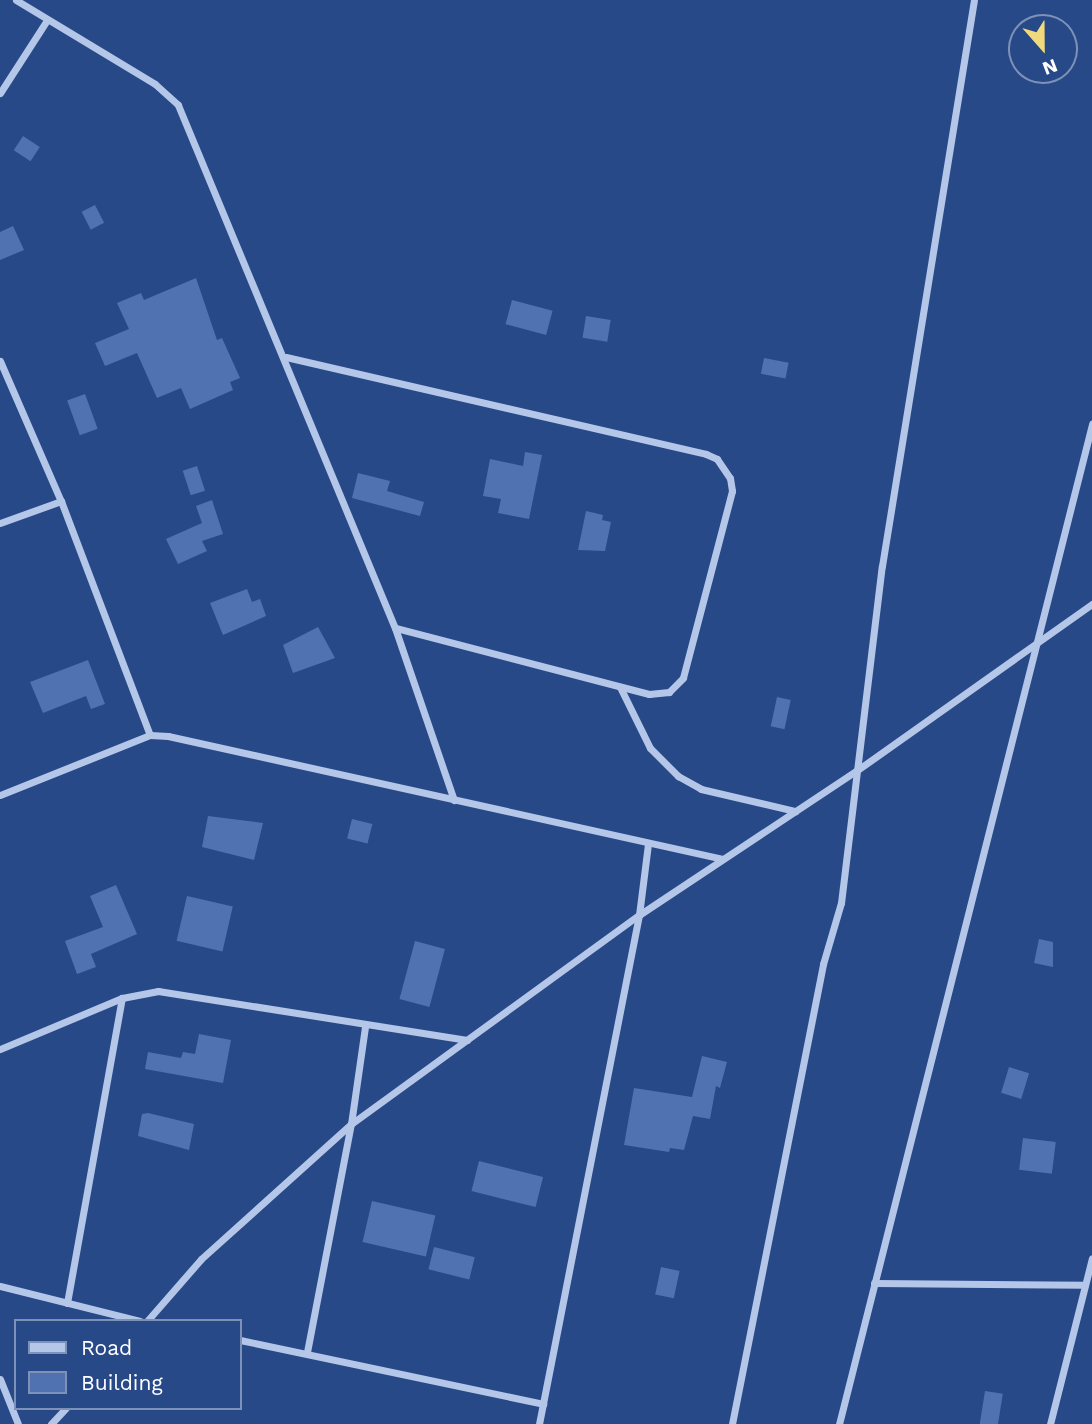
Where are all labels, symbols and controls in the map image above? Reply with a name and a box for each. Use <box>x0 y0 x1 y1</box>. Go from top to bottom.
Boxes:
north arrow <box>1008 14 1078 84</box>
text: N <box>1039 54 1061 80</box>
legend <box>14 1319 242 1410</box>
text: Road <box>81 1335 132 1360</box>
text: Building <box>81 1370 163 1395</box>

